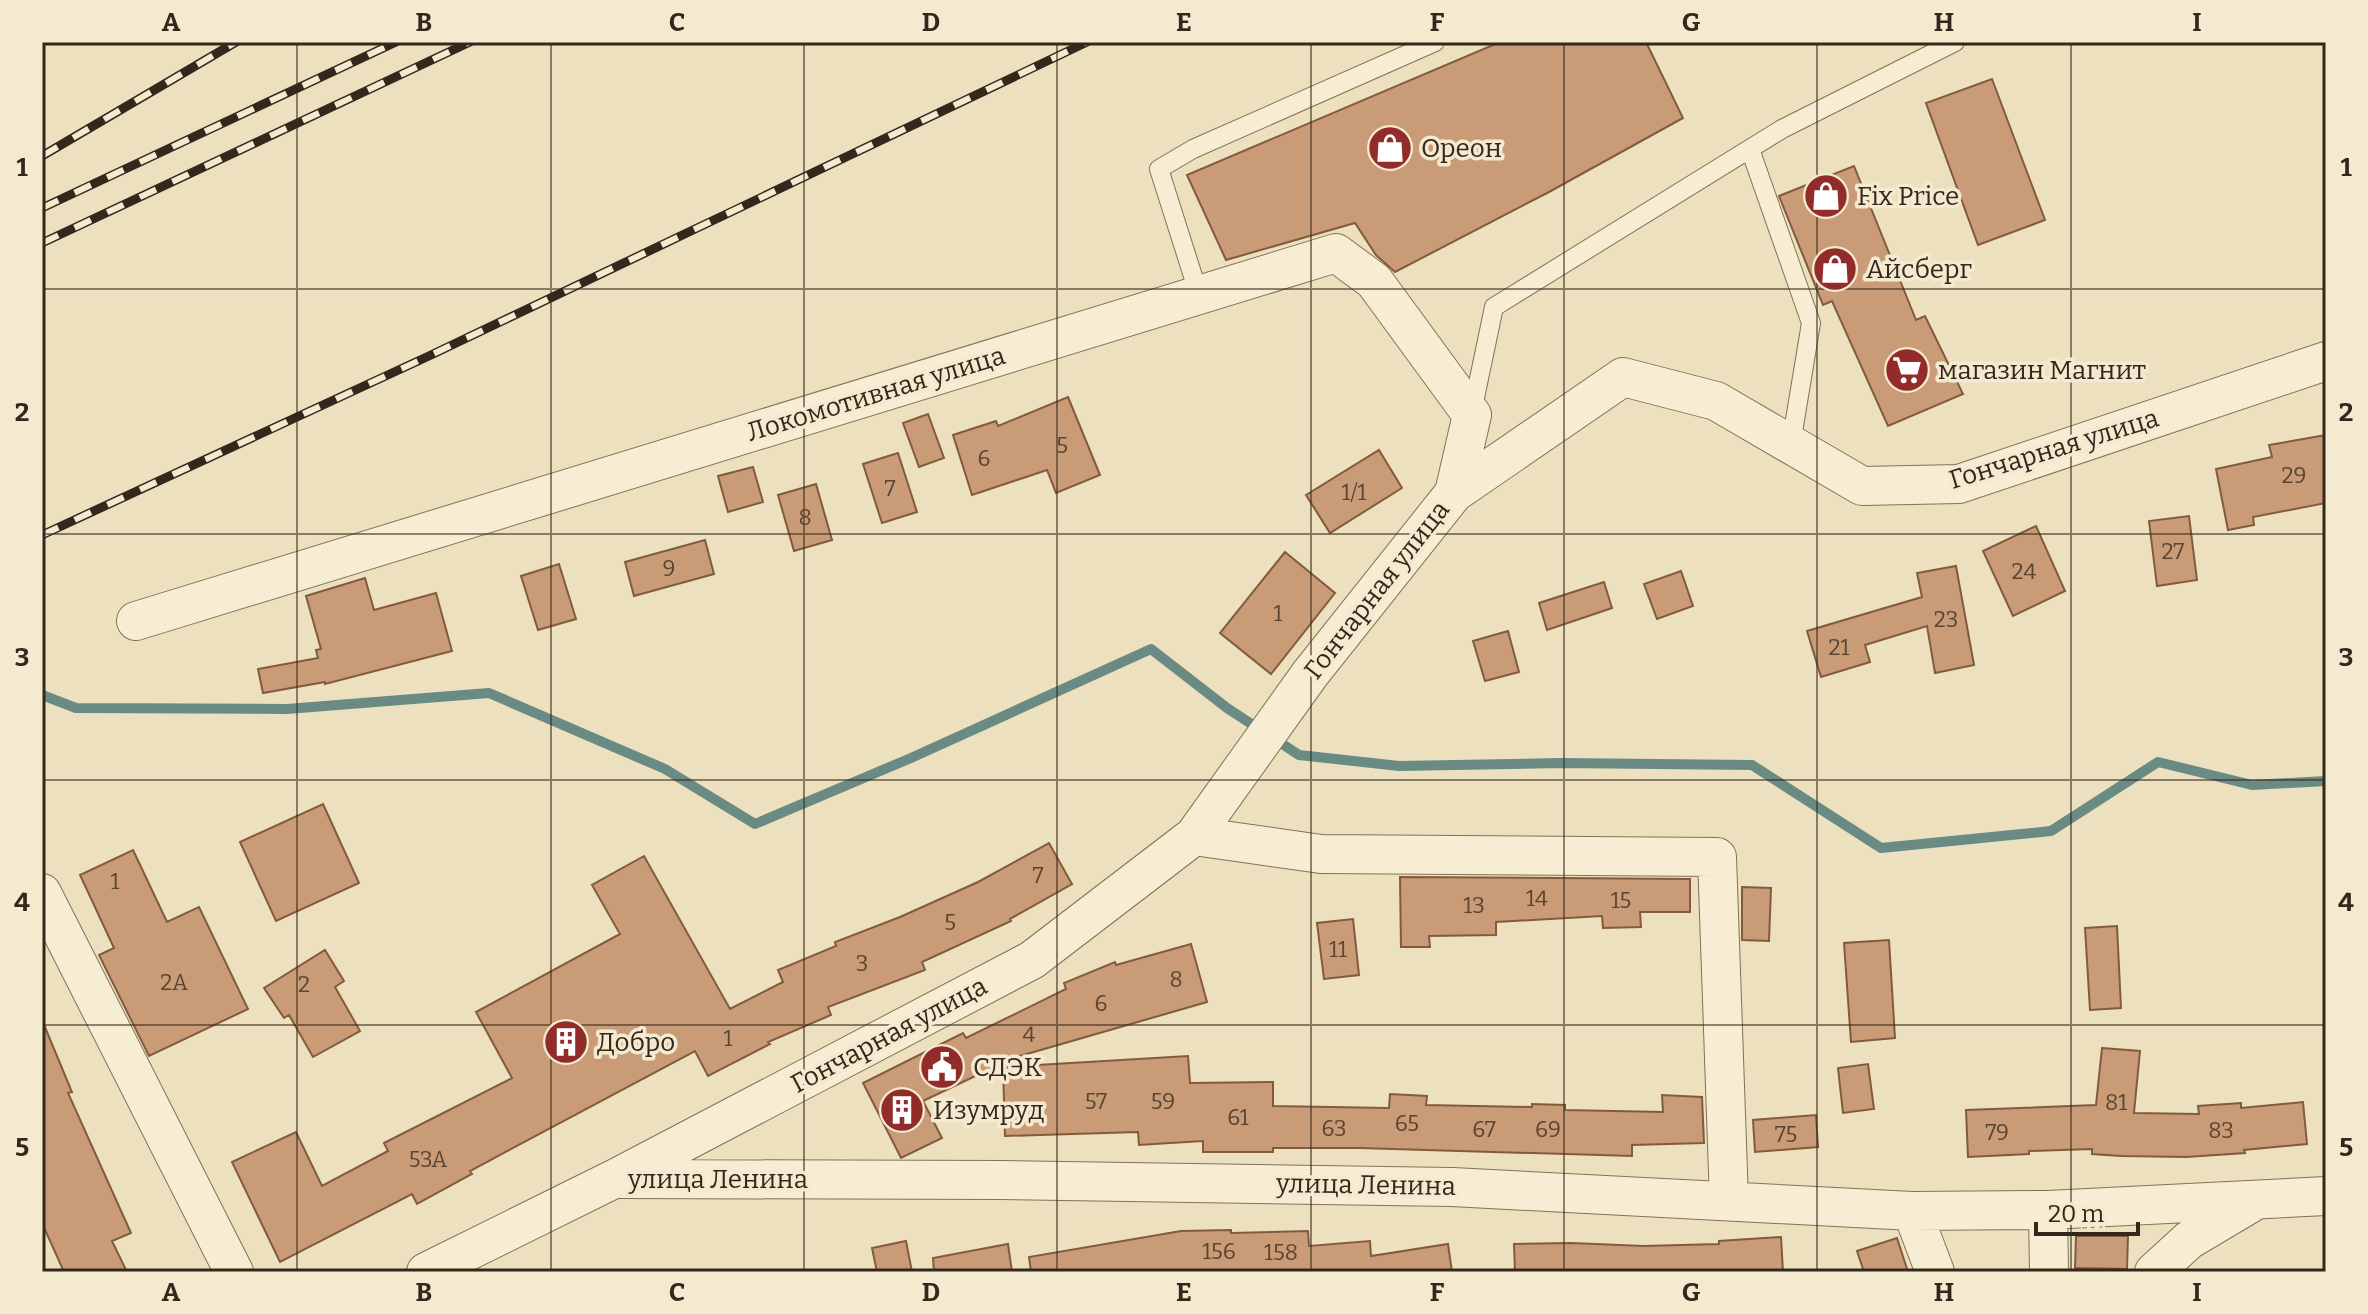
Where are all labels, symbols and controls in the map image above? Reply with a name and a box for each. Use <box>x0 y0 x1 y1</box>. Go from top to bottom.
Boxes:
text: A <box>162 7 181 38</box>
text: B <box>416 7 432 38</box>
text: C <box>669 7 685 38</box>
text: D <box>922 7 940 38</box>
text: E <box>1176 7 1192 38</box>
text: F <box>1430 7 1445 38</box>
text: G <box>1682 7 1701 38</box>
text: H <box>1934 7 1954 38</box>
text: I <box>2192 7 2202 38</box>
shop icon: Ореон <box>1366 124 1414 172</box>
place label: Ореон <box>1421 133 1502 164</box>
text: 1 <box>16 152 28 183</box>
text: 1 <box>2340 152 2352 183</box>
shop icon: Fix Price <box>1802 172 1850 220</box>
place label: Fix Price <box>1857 181 1959 212</box>
shop icon: Айсберг <box>1811 245 1859 293</box>
place label: Айсберг <box>1866 254 1972 285</box>
street label: Локомотивная улица <box>743 340 1009 448</box>
supermarket icon: магазин Магнит <box>1883 346 1931 394</box>
place label: магазин Магнит <box>1938 355 2146 386</box>
text: 2 <box>15 397 29 428</box>
text: 2 <box>2339 397 2353 428</box>
street label: Гончарная улица <box>1945 402 2163 496</box>
house number: 5 <box>1056 432 1068 459</box>
house number: 6 <box>978 445 990 472</box>
house number: 29 <box>2282 462 2306 489</box>
house number: 7 <box>884 475 896 502</box>
house number: 1/1 <box>1342 479 1367 506</box>
street label: Гончарная улица <box>1298 495 1456 685</box>
house number: 8 <box>798 504 812 531</box>
house number: 27 <box>2162 538 2184 565</box>
house number: 9 <box>663 555 675 582</box>
house number: 24 <box>2012 558 2037 585</box>
house number: 1 <box>1274 600 1283 627</box>
house number: 23 <box>1934 606 1958 633</box>
house number: 21 <box>1829 634 1850 661</box>
text: 3 <box>15 642 29 673</box>
text: 3 <box>2339 642 2353 673</box>
house number: 7 <box>1032 862 1044 889</box>
house number: 1 <box>111 868 120 895</box>
house number: 14 <box>1526 885 1548 912</box>
text: 4 <box>14 887 30 918</box>
house number: 15 <box>1611 887 1631 914</box>
text: 4 <box>2338 887 2354 918</box>
house number: 13 <box>1463 892 1485 919</box>
house number: 5 <box>944 909 956 936</box>
house number: 11 <box>1329 936 1347 963</box>
house number: 3 <box>856 950 868 977</box>
house number: 8 <box>1169 966 1183 993</box>
house number: 2А <box>160 969 188 996</box>
street label: Гончарная улица <box>786 970 992 1100</box>
house number: 2 <box>298 971 310 998</box>
house number: 6 <box>1095 990 1107 1017</box>
building icon: Добро <box>542 1018 590 1066</box>
house number: 4 <box>1023 1021 1036 1048</box>
house number: 1 <box>724 1025 733 1052</box>
place label: Добро <box>597 1027 675 1058</box>
public building icon: СДЭК <box>918 1043 966 1091</box>
place label: СДЭК <box>973 1052 1043 1083</box>
building icon: Изумруд <box>878 1086 926 1134</box>
house number: 57 <box>1085 1088 1107 1115</box>
house number: 59 <box>1151 1088 1175 1115</box>
house number: 81 <box>2105 1089 2127 1116</box>
place label: Изумруд <box>933 1095 1044 1126</box>
house number: 61 <box>1227 1104 1249 1131</box>
house number: 65 <box>1395 1110 1419 1137</box>
house number: 63 <box>1321 1115 1347 1142</box>
house number: 67 <box>1472 1116 1496 1143</box>
house number: 69 <box>1535 1116 1561 1143</box>
house number: 83 <box>2208 1117 2234 1144</box>
house number: 79 <box>1985 1119 2009 1146</box>
house number: 75 <box>1775 1121 1797 1148</box>
text: 5 <box>15 1132 29 1163</box>
text: 5 <box>2339 1132 2353 1163</box>
house number: 53А <box>409 1146 448 1173</box>
street label: улица Ленина <box>627 1164 808 1195</box>
street label: улица Ленина <box>1275 1168 1456 1202</box>
scale bar <box>2036 1186 2138 1236</box>
text: 20 m <box>2048 1200 2104 1228</box>
house number: 156 <box>1202 1238 1236 1265</box>
house number: 158 <box>1264 1239 1298 1266</box>
text: A <box>162 1277 181 1308</box>
text: B <box>416 1277 432 1308</box>
text: C <box>669 1277 685 1308</box>
text: D <box>922 1277 940 1308</box>
text: E <box>1176 1277 1192 1308</box>
text: F <box>1430 1277 1445 1308</box>
text: G <box>1682 1277 1701 1308</box>
text: H <box>1934 1277 1954 1308</box>
text: I <box>2192 1277 2202 1308</box>

